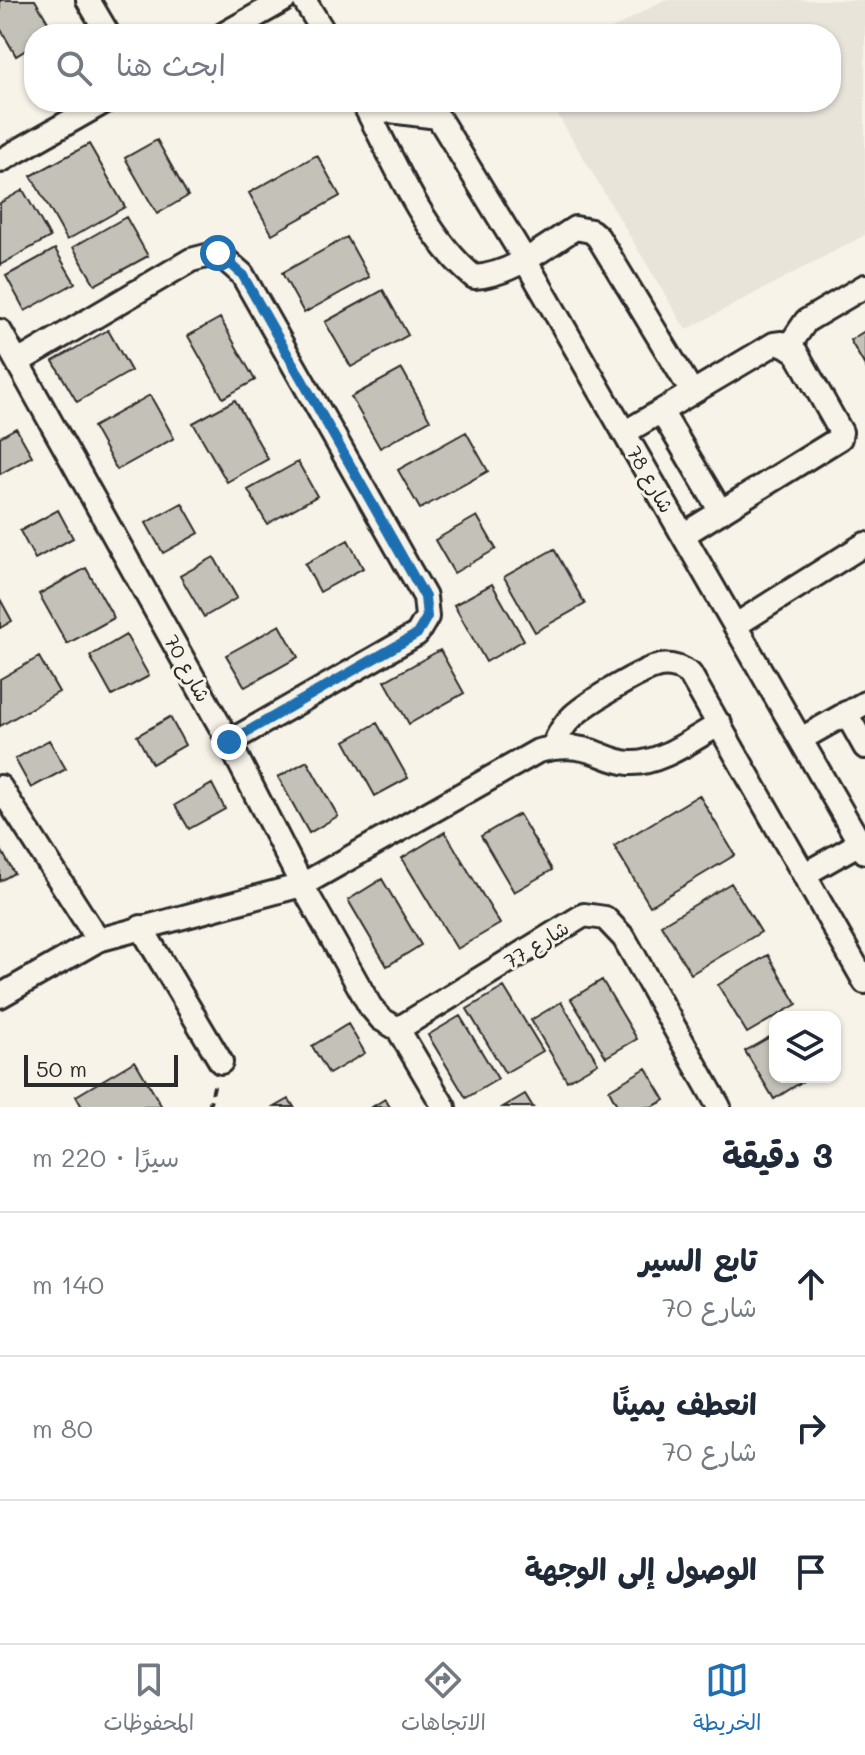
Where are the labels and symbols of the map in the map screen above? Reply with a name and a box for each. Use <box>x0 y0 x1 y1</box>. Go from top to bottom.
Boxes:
route start <box>200 235 236 271</box>
street label: شارع 78 <box>620 441 680 518</box>
street label: شارع 70 <box>157 630 217 707</box>
route end <box>211 724 247 760</box>
street label: شارع 77 <box>499 914 574 976</box>
scale bar <box>24 1051 178 1087</box>

